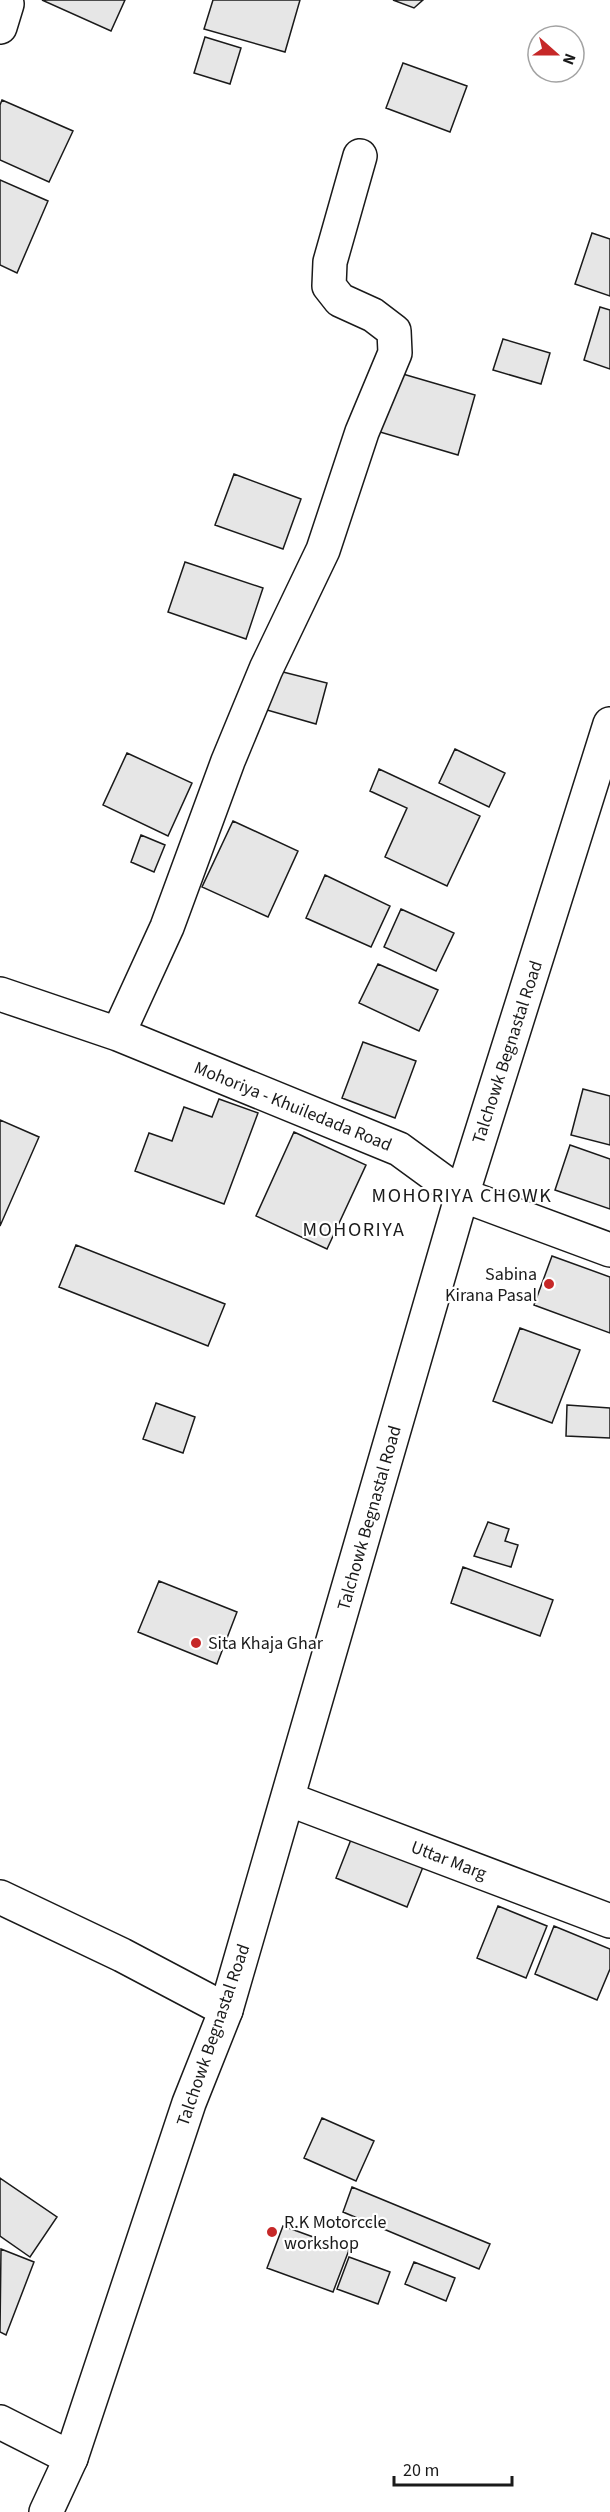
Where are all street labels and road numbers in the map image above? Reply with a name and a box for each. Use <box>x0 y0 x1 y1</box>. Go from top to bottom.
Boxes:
street label: Talchowk Begnastal Road <box>466 957 549 1147</box>
street label: Mohoriya - Khuiledada Road <box>190 1055 395 1158</box>
street label: Talchowk Begnastal Road <box>331 1423 408 1614</box>
street label: Uttar Marg <box>407 1835 490 1886</box>
street label: Talchowk Begnastal Road <box>171 1941 256 2130</box>

